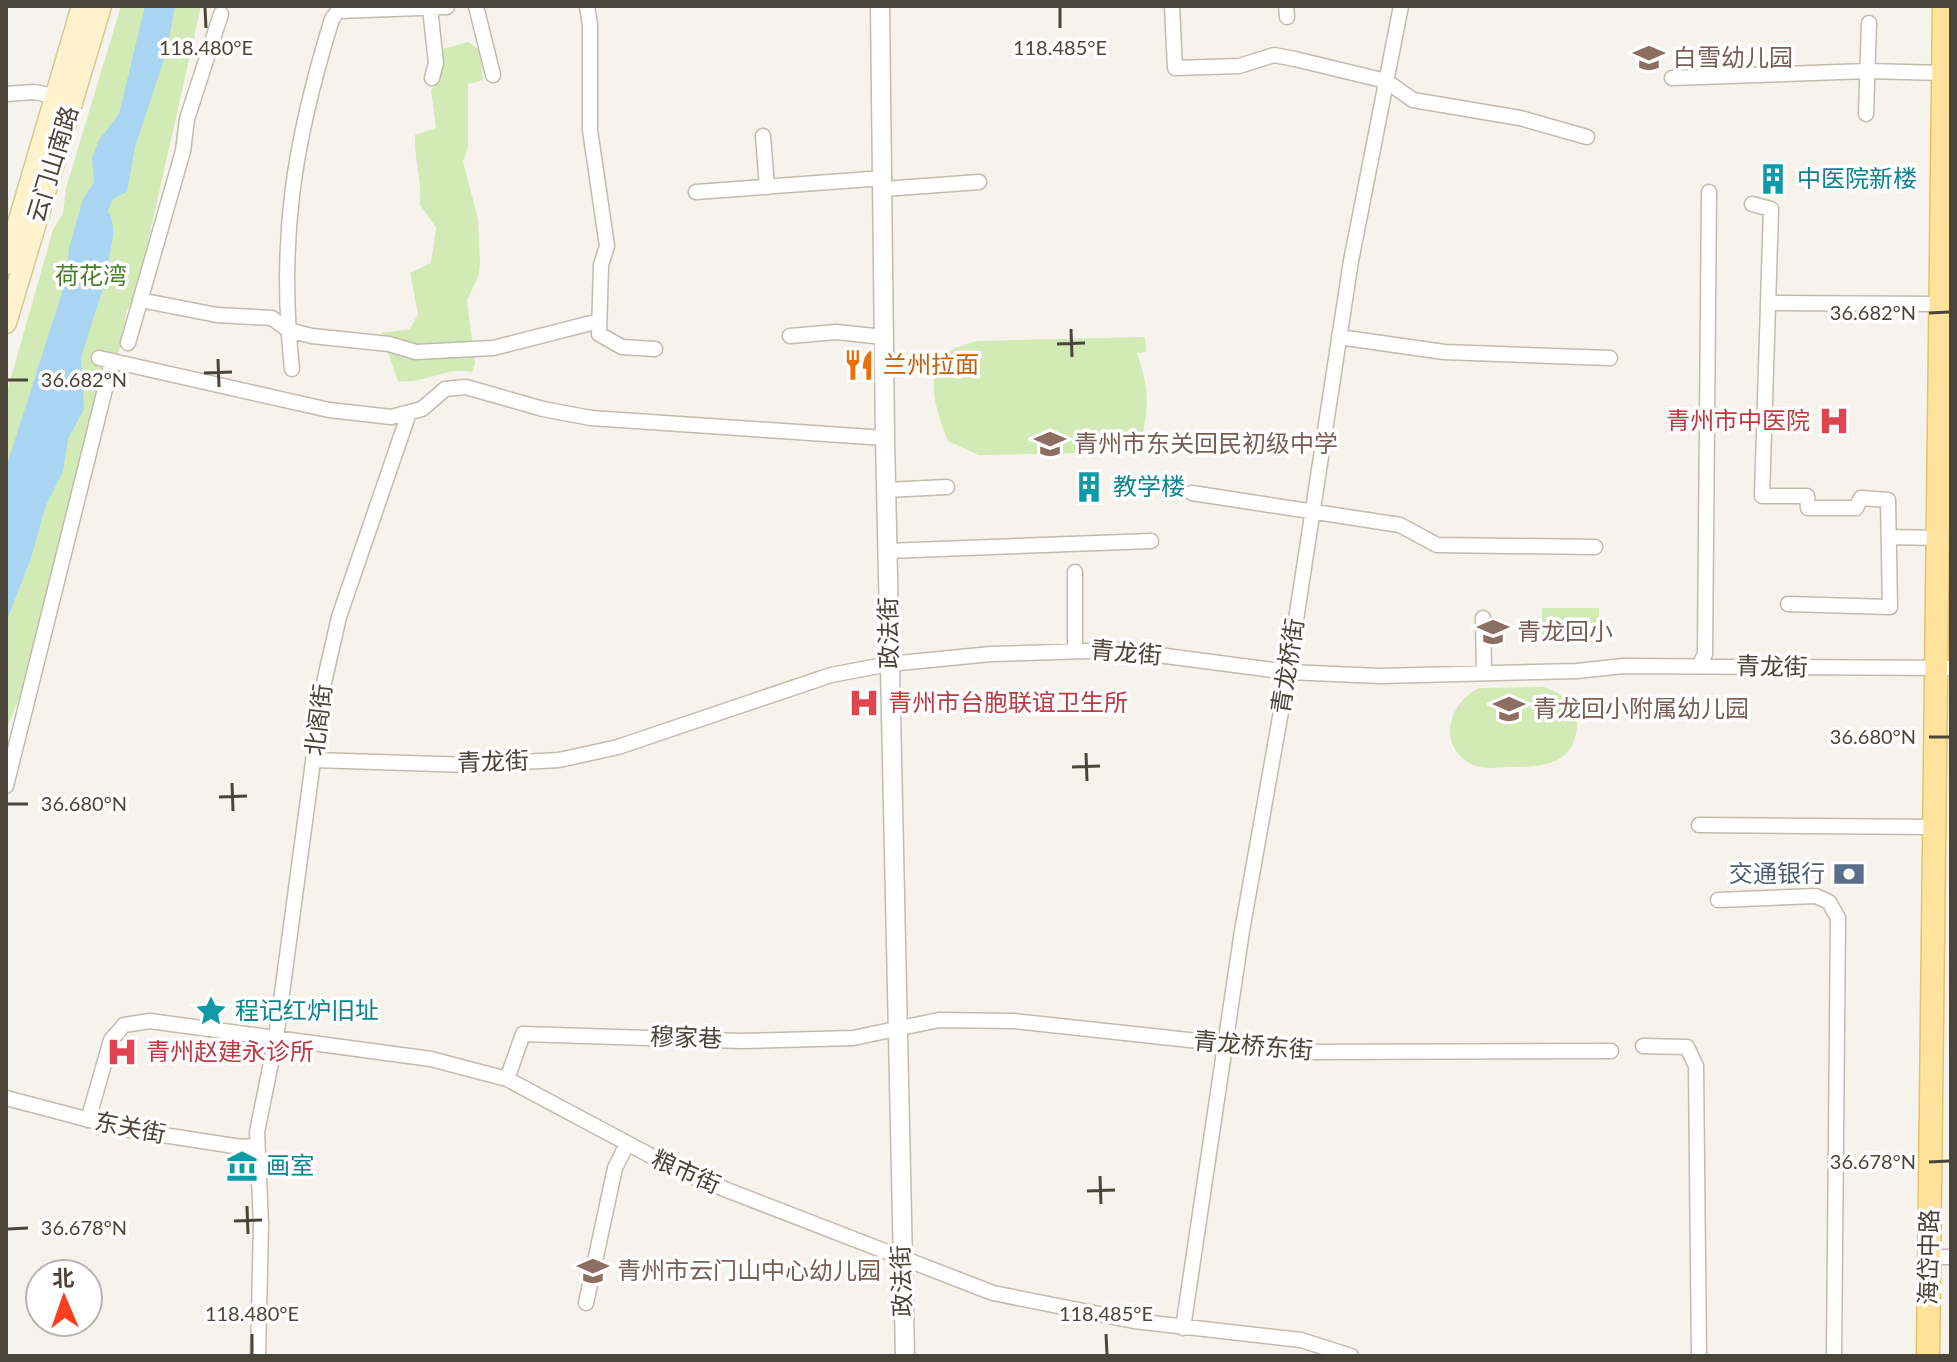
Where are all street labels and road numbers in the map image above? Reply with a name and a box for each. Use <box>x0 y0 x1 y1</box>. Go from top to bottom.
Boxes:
street label: 云门山南路 <box>20 102 83 225</box>
street label: 政法街 <box>872 597 903 669</box>
street label: 青龙桥街 <box>1265 616 1308 715</box>
street label: 青龙街 <box>1089 634 1163 669</box>
street label: 青龙街 <box>1736 650 1808 681</box>
street label: 北阁街 <box>299 682 336 757</box>
street label: 青龙街 <box>456 745 529 776</box>
street label: 穆家巷 <box>650 1021 723 1052</box>
street label: 青龙桥东街 <box>1192 1025 1314 1064</box>
street label: 东关街 <box>92 1105 168 1148</box>
street label: 粮市街 <box>648 1143 725 1199</box>
street label: 海岱中路 <box>1912 1209 1943 1305</box>
street label: 政法街 <box>885 1245 916 1318</box>

